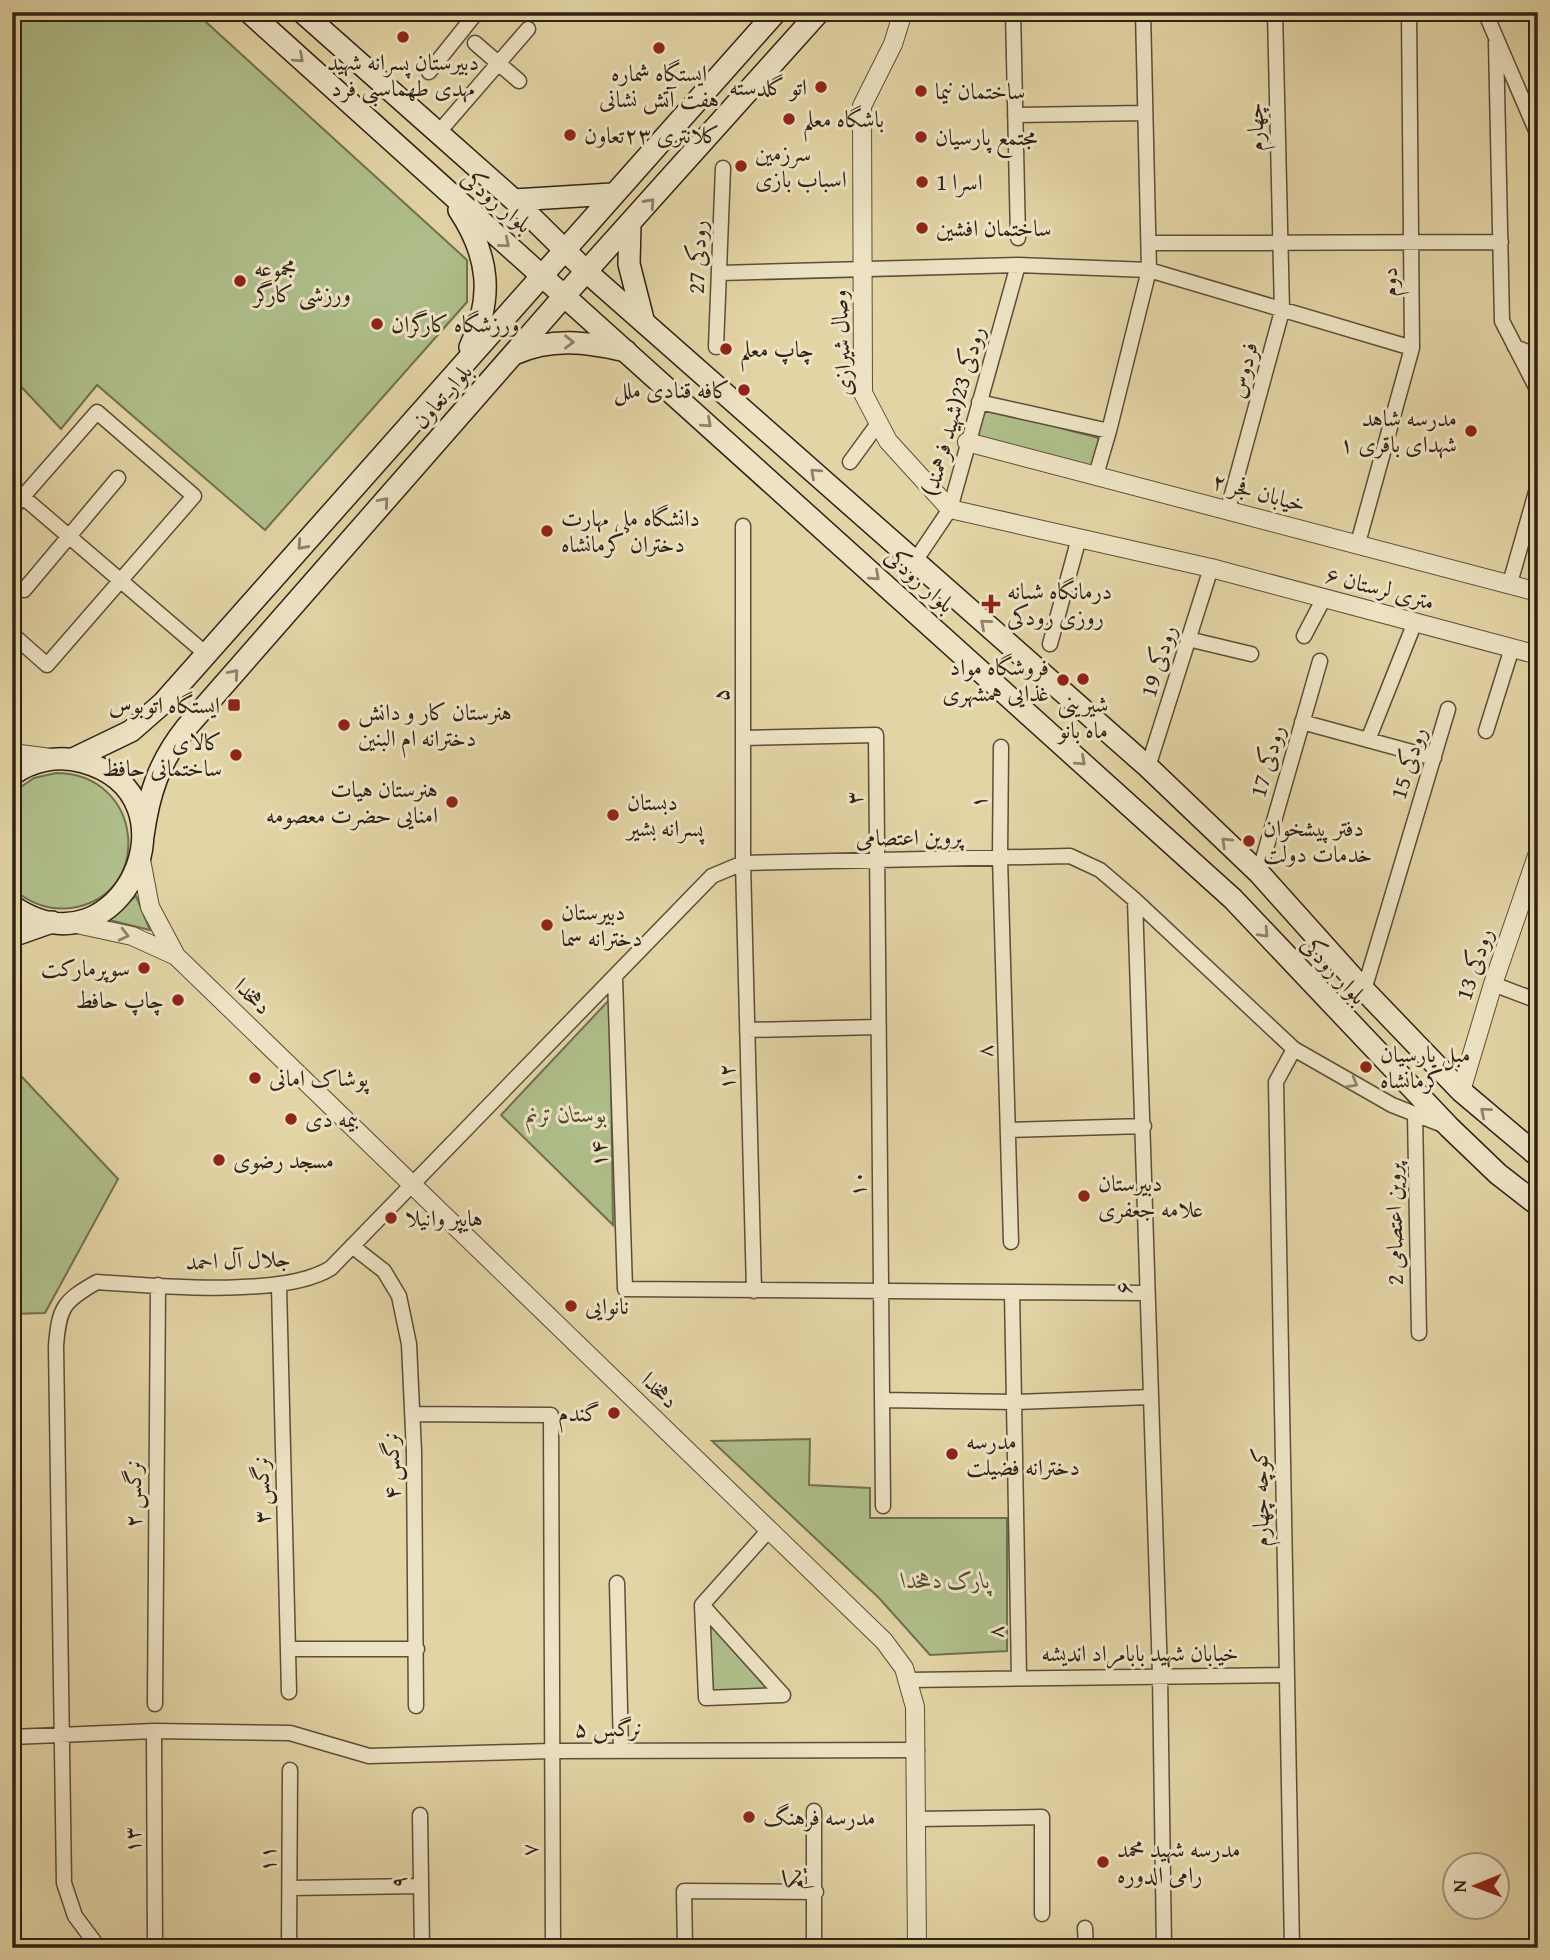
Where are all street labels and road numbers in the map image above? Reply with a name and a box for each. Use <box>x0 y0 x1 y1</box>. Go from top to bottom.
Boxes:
street label: چهارم <box>1237 102 1276 152</box>
street label: بلوار رودکی <box>455 161 540 240</box>
street label: رودکی 27 <box>679 219 714 295</box>
street label: دوم <box>1372 267 1409 297</box>
street label: وصال شیرازی <box>821 289 860 397</box>
street label: رودکی 23(شهید فرهمند) <box>912 322 993 500</box>
street label: فردوس <box>1219 338 1266 402</box>
street label: بلوار تعاون <box>404 356 479 436</box>
street label: خیابان فجر ۲ <box>1209 463 1309 520</box>
street label: بلوار رودکی <box>878 539 962 620</box>
street label: ۶ متری لرستان <box>1322 557 1438 618</box>
street label: رودکی 19 <box>1131 621 1184 701</box>
street label: ۵ <box>703 688 736 702</box>
street label: رودکی 17 <box>1240 721 1293 801</box>
street label: رودکی 15 <box>1381 723 1434 803</box>
street label: ۳ <box>837 791 870 805</box>
street label: ۱ <box>961 795 994 809</box>
street label: پروین اعتصامی <box>855 819 965 854</box>
street label: رودکی 13 <box>1446 924 1501 1004</box>
street label: بلوار رودکی <box>1294 928 1375 1011</box>
street label: دهخدا <box>227 970 280 1022</box>
street label: ۸ <box>967 1044 1000 1058</box>
street label: ۱۲ <box>709 1063 742 1091</box>
street label: ۱۴ <box>581 1140 614 1168</box>
street label: پروین اعتصامی 2 <box>1376 1160 1411 1286</box>
street label: ۱۰ <box>840 1170 873 1198</box>
street label: جلال آل احمد <box>185 1241 291 1278</box>
street label: ۶ <box>1106 1281 1139 1295</box>
street label: دهخدا <box>634 1364 687 1416</box>
street label: نرگس ۴ <box>373 1432 408 1500</box>
street label: کوچه چهارم <box>1242 1447 1281 1547</box>
street label: نرگس ۳ <box>243 1456 278 1524</box>
street label: نرگس ۲ <box>116 1460 149 1528</box>
street label: ۸ <box>978 1625 1011 1639</box>
street label: خیابان شهید بابامراد اندیشه <box>1041 1636 1239 1669</box>
street label: نرگس ۵ <box>574 1711 642 1744</box>
street label: ۱۳ <box>115 1827 148 1853</box>
street label: ۷ <box>512 1843 545 1857</box>
street label: ۱۱ <box>250 1846 283 1872</box>
street label: یکم <box>776 1867 815 1889</box>
street label: ۹ <box>381 1875 414 1889</box>

